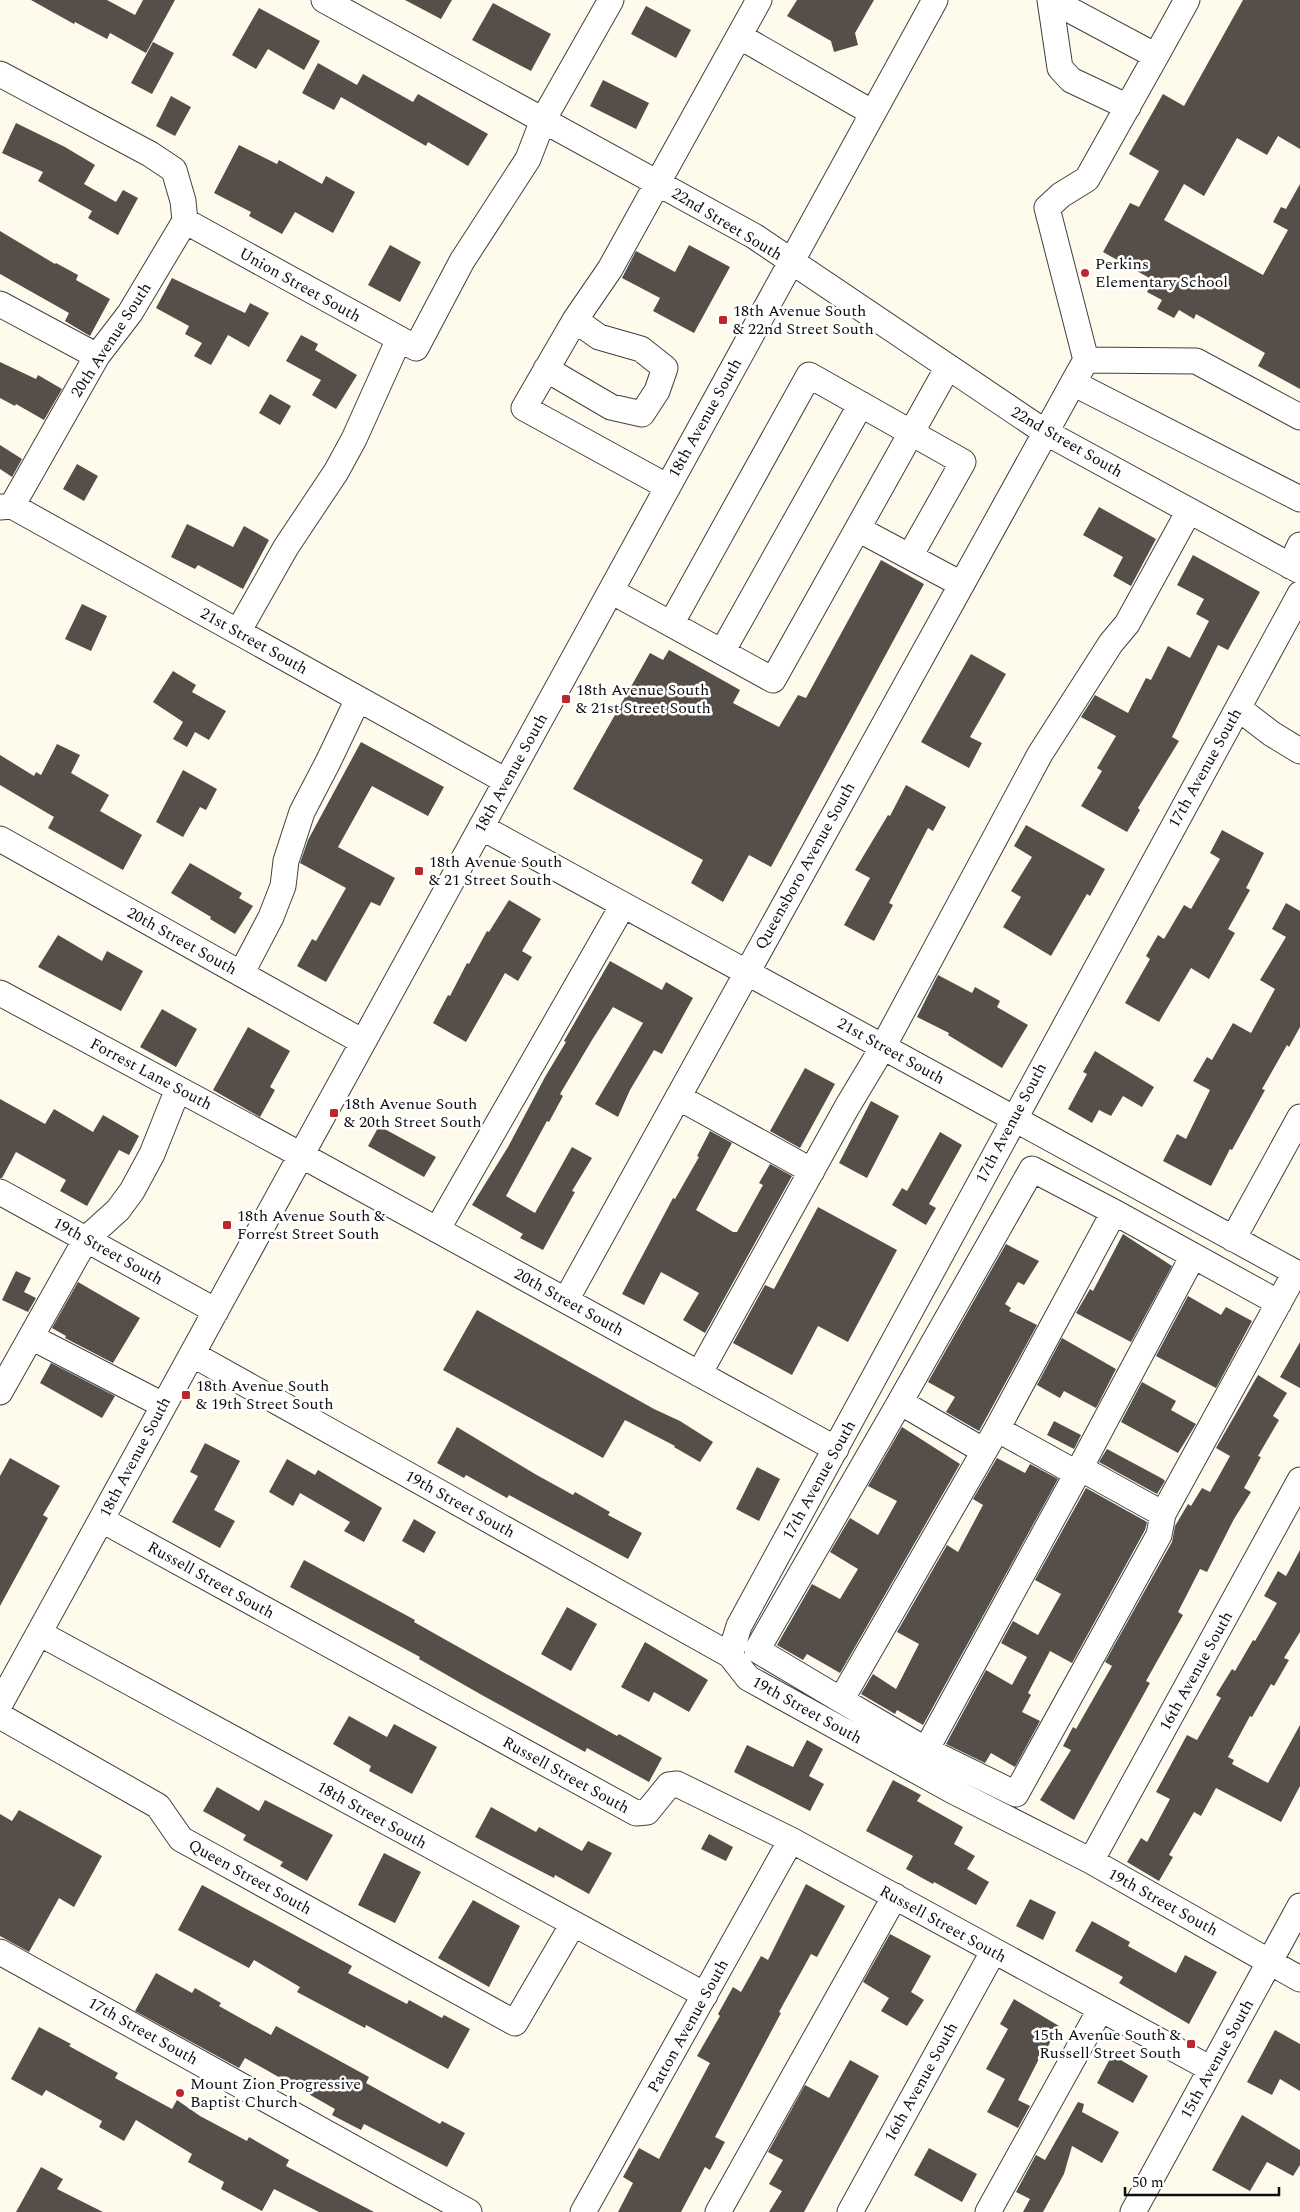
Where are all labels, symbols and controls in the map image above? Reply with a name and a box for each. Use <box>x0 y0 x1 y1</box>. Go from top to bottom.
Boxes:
street label: 22nd Street South <box>667 181 787 267</box>
street label: Union Street South <box>235 241 365 329</box>
place label: Perkins Elementary School <box>1095 252 1228 294</box>
marker: Perkins Elementary School <box>1079 267 1091 279</box>
street label: 20th Avenue South <box>65 278 157 402</box>
place label: 18th Avenue South & 22nd Street South <box>733 299 874 341</box>
marker: 18th Avenue South & 22nd Street South <box>717 314 729 326</box>
street label: 18th Avenue South <box>662 354 748 482</box>
street label: 22nd Street South <box>1007 400 1127 484</box>
street label: 21st Street South <box>196 601 312 681</box>
place label: 18th Avenue South & 21st Street South <box>576 678 711 720</box>
marker: 18th Avenue South & 21st Street South <box>560 693 572 705</box>
street label: 17th Avenue South <box>1162 704 1248 832</box>
street label: 18th Avenue South <box>468 709 554 837</box>
street label: Queensboro Avenue South <box>749 778 861 954</box>
place label: 18th Avenue South & 21 Street South <box>429 850 562 892</box>
marker: 18th Avenue South & 21 Street South <box>413 865 425 877</box>
street label: 20th Street South <box>123 901 241 981</box>
street label: 21st Street South <box>833 1011 949 1091</box>
street label: Forrest Lane South <box>86 1032 216 1116</box>
street label: 17th Avenue South <box>969 1059 1053 1187</box>
place label: 18th Avenue South & 20th Street South <box>344 1092 482 1134</box>
marker: 18th Avenue South & 20th Street South <box>328 1107 340 1119</box>
place label: 18th Avenue South & Forrest Street South <box>237 1204 386 1246</box>
street label: 19th Street South <box>49 1211 167 1291</box>
marker: 18th Avenue South & Forrest Street South <box>221 1219 233 1231</box>
street label: 20th Street South <box>510 1262 628 1342</box>
place label: 18th Avenue South & 19th Street South <box>196 1374 334 1416</box>
marker: 18th Avenue South & 19th Street South <box>180 1389 192 1401</box>
street label: 18th Avenue South <box>93 1393 177 1521</box>
street label: 17th Avenue South <box>776 1416 862 1544</box>
street label: 19th Street South <box>401 1464 519 1544</box>
street label: Russell Street South <box>143 1535 279 1625</box>
street label: 16th Avenue South <box>1153 1607 1239 1735</box>
street label: 19th Street South <box>748 1670 866 1750</box>
street label: Russell Street South <box>498 1730 634 1820</box>
street label: 18th Street South <box>313 1775 431 1855</box>
street label: Queen Street South <box>184 1833 316 1921</box>
street label: 19th Street South <box>1104 1862 1222 1942</box>
street label: Russell Street South <box>875 1879 1011 1969</box>
street label: Patton Avenue South <box>641 1955 735 2097</box>
street label: 17th Street South <box>84 1991 202 2071</box>
street label: 15th Avenue South <box>1174 1995 1260 2123</box>
street label: 16th Avenue South <box>878 2018 964 2146</box>
place label: 15th Avenue South & Russell Street South <box>1033 2023 1182 2065</box>
marker: 15th Avenue South & Russell Street South <box>1185 2038 1197 2050</box>
place label: Mount Zion Progressive Baptist Church <box>190 2072 361 2114</box>
marker: Mount Zion Progressive Baptist Church <box>174 2087 186 2099</box>
scale bar <box>1125 2164 1279 2196</box>
text: 50 m <box>1132 2171 1164 2194</box>

